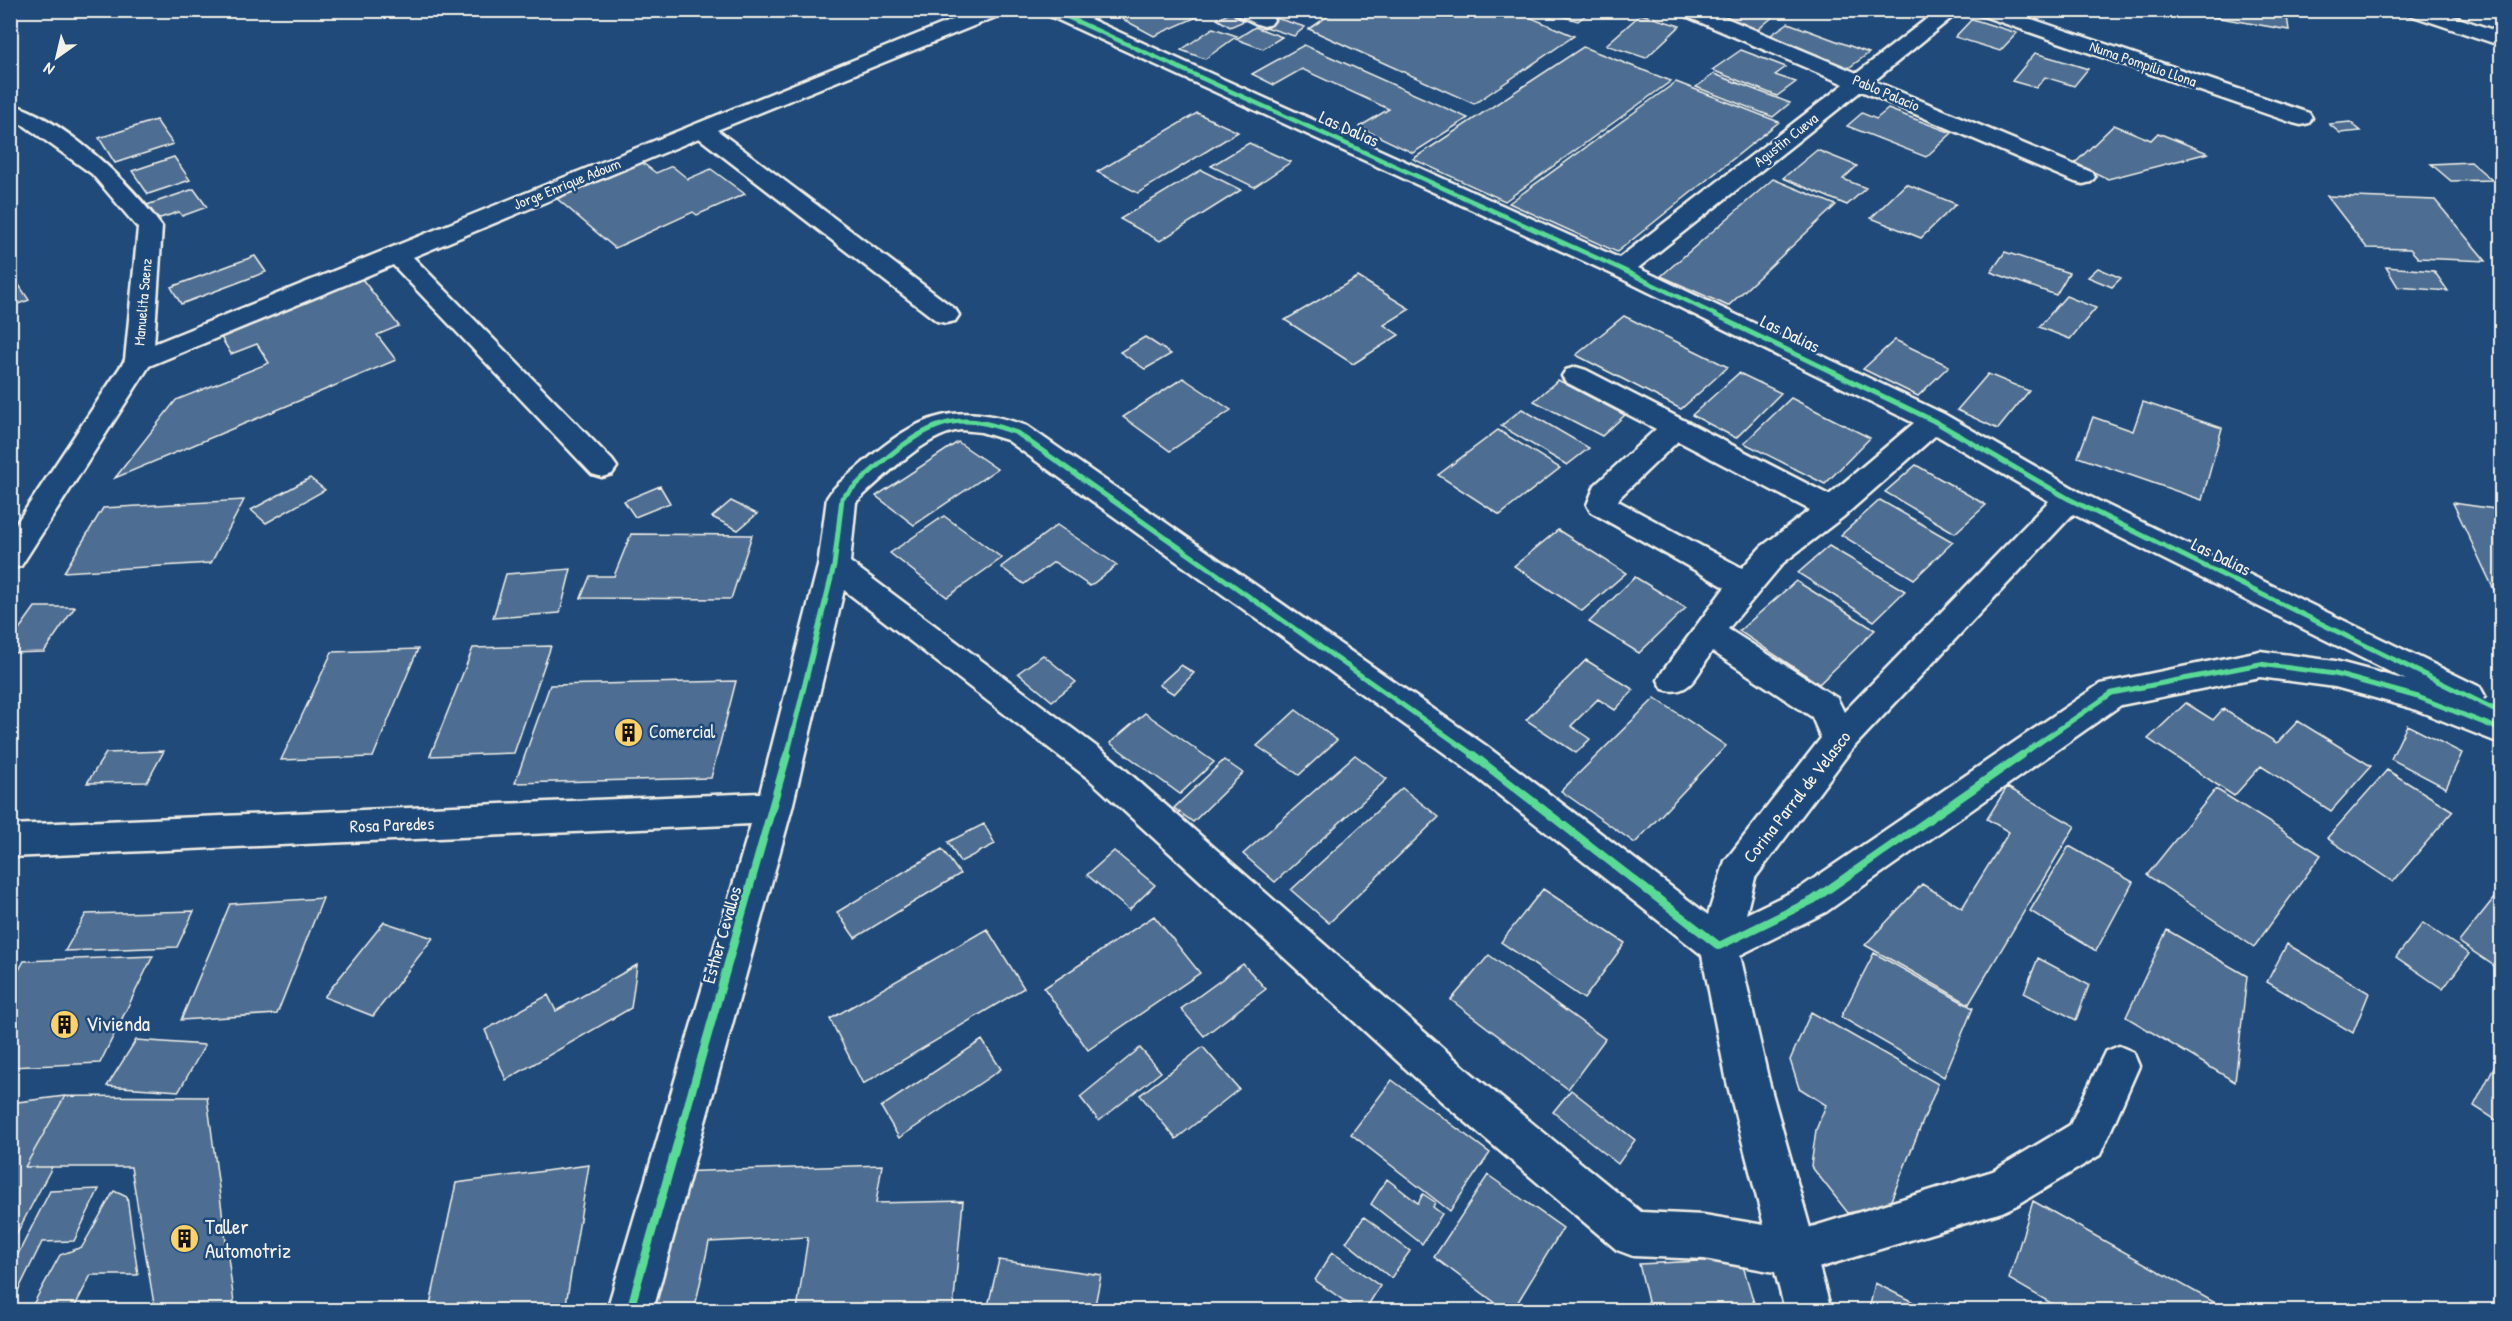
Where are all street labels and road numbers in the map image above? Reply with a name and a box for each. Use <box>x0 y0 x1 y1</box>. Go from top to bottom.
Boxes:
street label: Numa Pompilio Llona <box>2087 35 2200 92</box>
street label: Pablo Palacio <box>1849 69 1923 116</box>
street label: Las Dalias <box>1315 104 1383 153</box>
street label: Agustin Cueva <box>1749 108 1822 171</box>
street label: Jorge Enrique Adoum <box>510 152 624 215</box>
street label: Manuelita Saenz <box>128 257 157 346</box>
street label: Las Dalias <box>1756 308 1824 359</box>
street label: Las Dalias <box>2187 531 2255 582</box>
street label: Corina Parral de Velasco <box>1737 725 1856 868</box>
street label: Rosa Paredes <box>349 811 435 838</box>
street label: Esther Cevallos <box>696 883 747 986</box>

